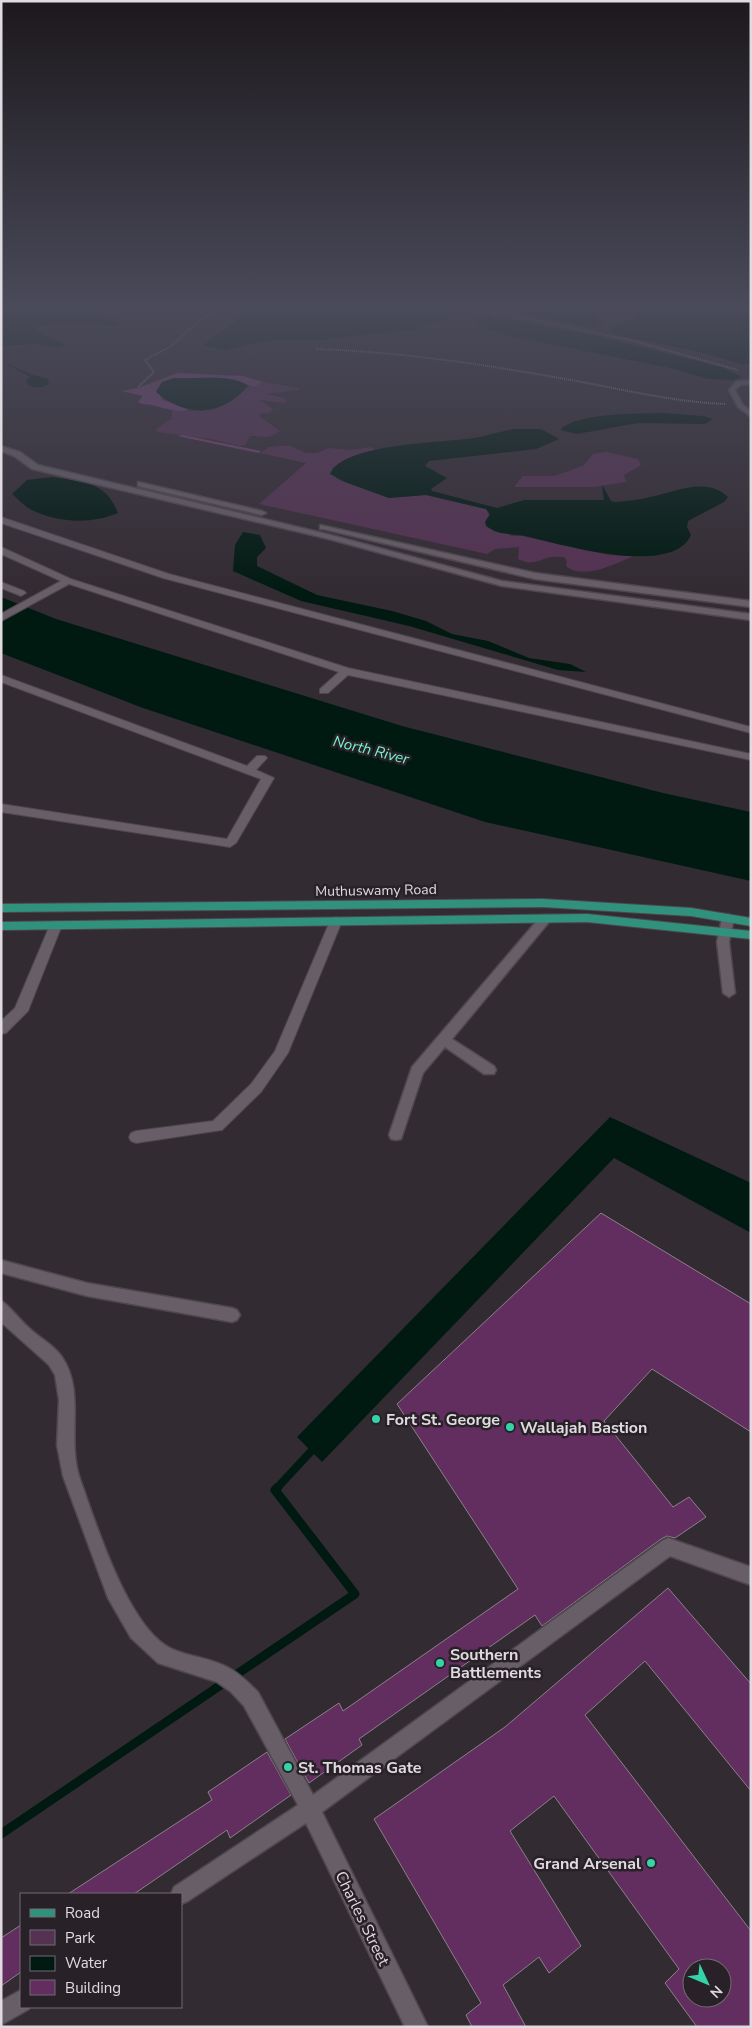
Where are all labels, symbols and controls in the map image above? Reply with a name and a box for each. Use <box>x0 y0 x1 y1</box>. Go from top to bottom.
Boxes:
water label: North River <box>331 731 412 769</box>
street label: Muthuswamy Road <box>315 880 437 901</box>
place label: Fort St. George <box>386 1409 500 1431</box>
marker: Fort St. George <box>370 1413 382 1425</box>
place label: Wallajah Bastion <box>520 1417 647 1439</box>
marker: Wallajah Bastion <box>504 1421 516 1433</box>
place label: Southern Battlements <box>450 1644 542 1684</box>
marker: Southern Battlements <box>434 1657 446 1669</box>
place label: St. Thomas Gate <box>298 1757 422 1779</box>
marker: St. Thomas Gate <box>282 1761 294 1773</box>
place label: Grand Arsenal <box>533 1853 641 1875</box>
marker: Grand Arsenal <box>645 1857 657 1869</box>
street label: Charles Street <box>330 1867 395 1970</box>
legend <box>20 1893 182 2008</box>
text: Road <box>65 1903 100 1923</box>
text: Park <box>65 1928 95 1948</box>
text: Water <box>65 1953 108 1973</box>
north arrow <box>682 1958 732 2008</box>
text: Building <box>65 1978 121 1998</box>
text: N <box>706 1981 726 2002</box>

